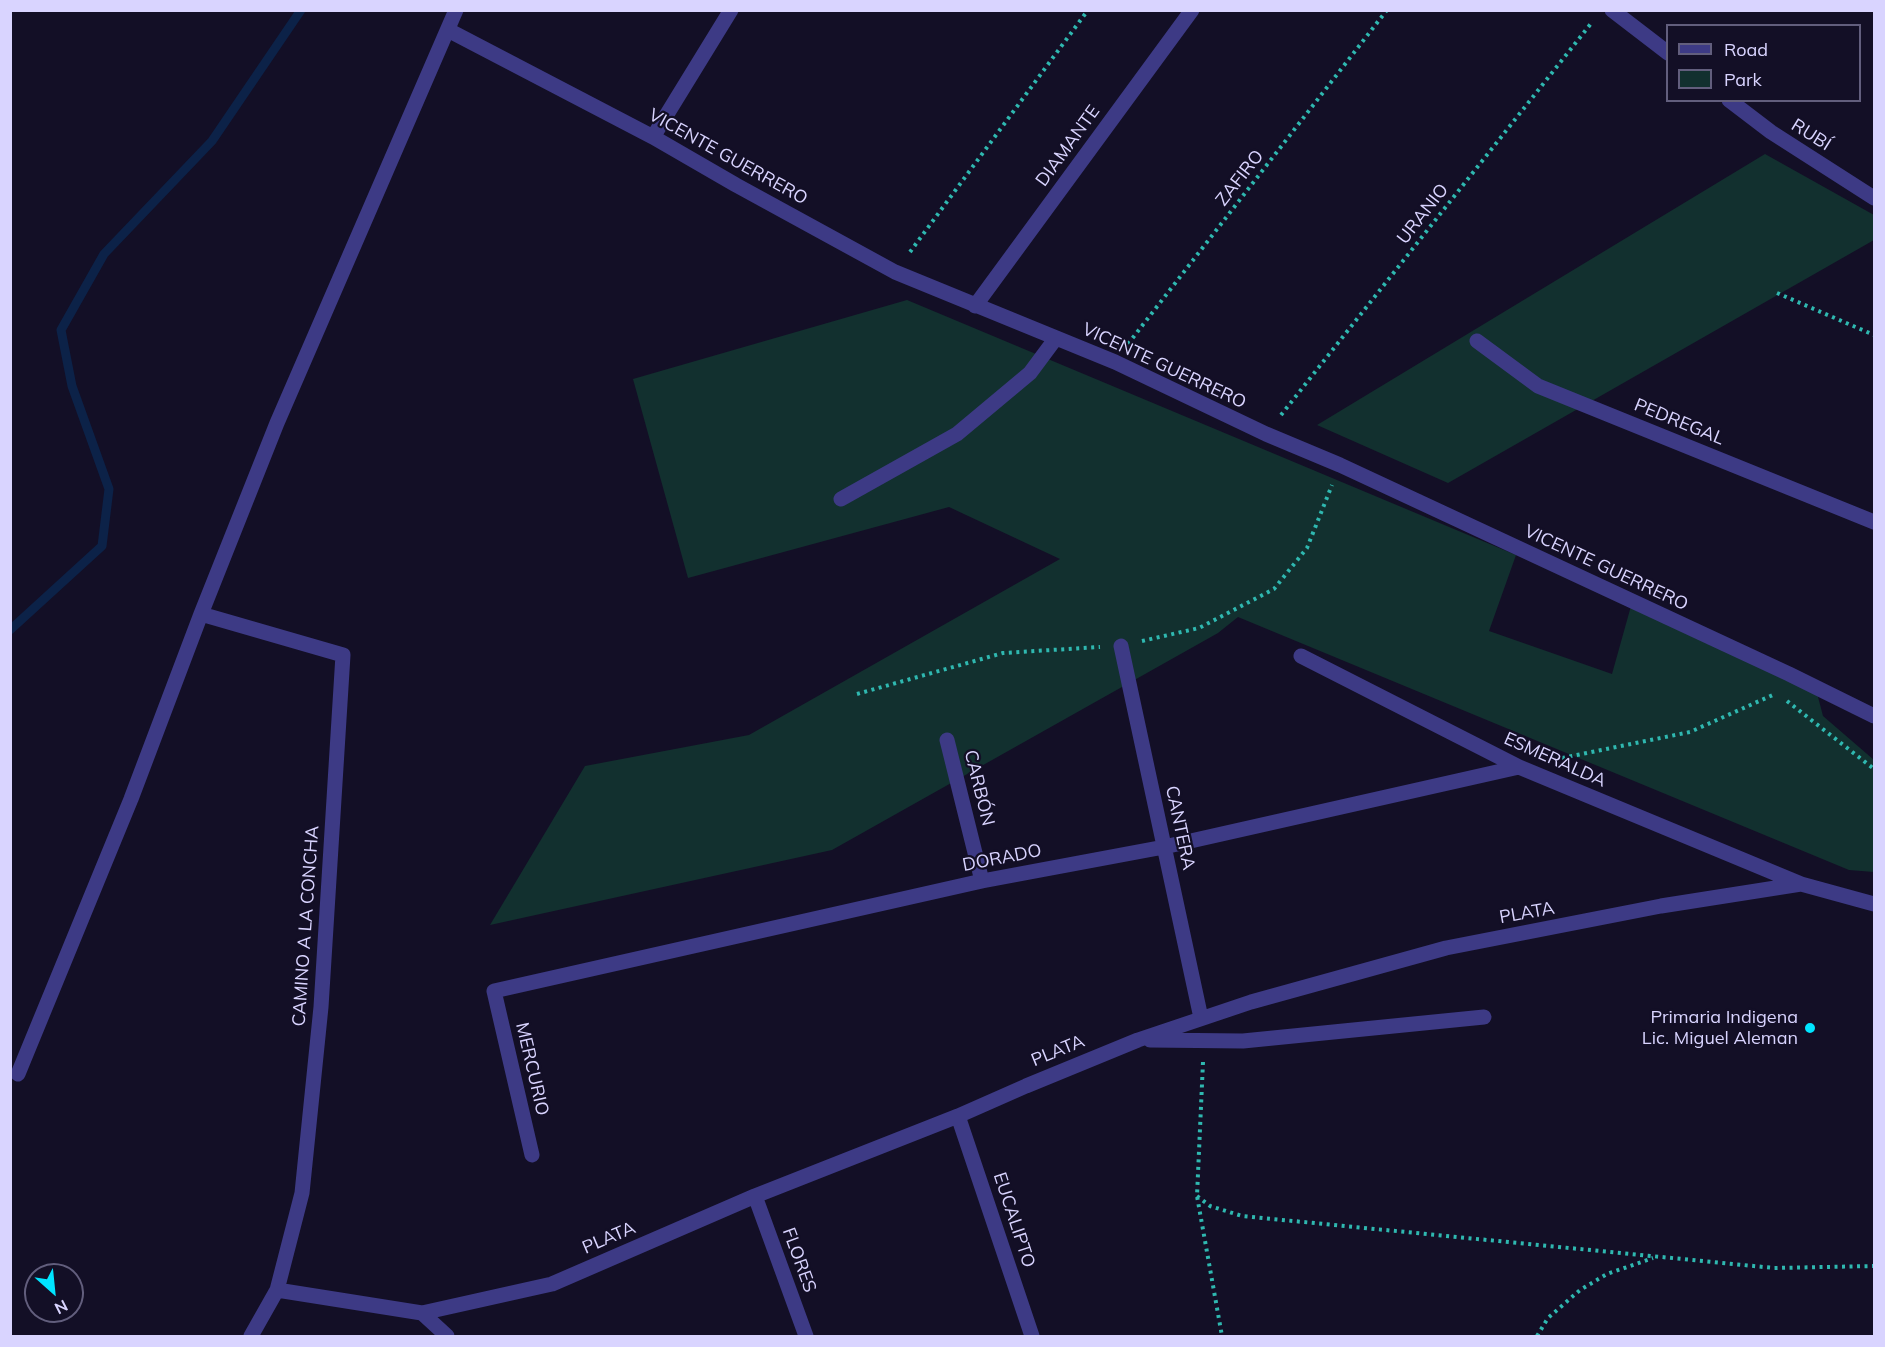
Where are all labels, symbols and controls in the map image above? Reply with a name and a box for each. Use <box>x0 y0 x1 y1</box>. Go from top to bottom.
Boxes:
legend <box>1666 24 1861 102</box>
text: Road <box>1724 38 1768 61</box>
text: Park <box>1724 68 1762 91</box>
street label: DIAMANTE <box>1031 101 1105 191</box>
street label: VICENTE GUERRERO <box>645 104 811 210</box>
street label: RUBÍ <box>1787 115 1835 155</box>
street label: ZAFIRO <box>1212 146 1268 210</box>
street label: URANIO <box>1393 180 1453 248</box>
street label: VICENTE GUERRERO <box>1079 319 1249 413</box>
street label: PEDREGAL <box>1631 394 1727 450</box>
street label: VICENTE GUERRERO <box>1521 521 1691 615</box>
street label: ESMERALDA <box>1501 728 1609 792</box>
street label: CARBÓN <box>959 748 999 828</box>
street label: CANTERA <box>1161 784 1199 872</box>
street label: CAMINO A LA CONCHA <box>288 825 324 1027</box>
street label: DORADO <box>961 840 1043 876</box>
street label: PLATA <box>1498 898 1556 928</box>
place label: Primaria Indigena Lic. Miguel Aleman <box>1642 1007 1798 1050</box>
street label: MERCURIO <box>511 1020 553 1118</box>
marker: Primaria Indigena Lic. Miguel Aleman <box>1803 1021 1817 1035</box>
street label: PLATA <box>1028 1031 1088 1071</box>
street label: EUCALIPTO <box>988 1170 1040 1270</box>
street label: PLATA <box>579 1217 639 1259</box>
street label: FLORES <box>777 1225 821 1295</box>
north arrow <box>24 1263 84 1323</box>
text: N <box>51 1296 71 1319</box>

